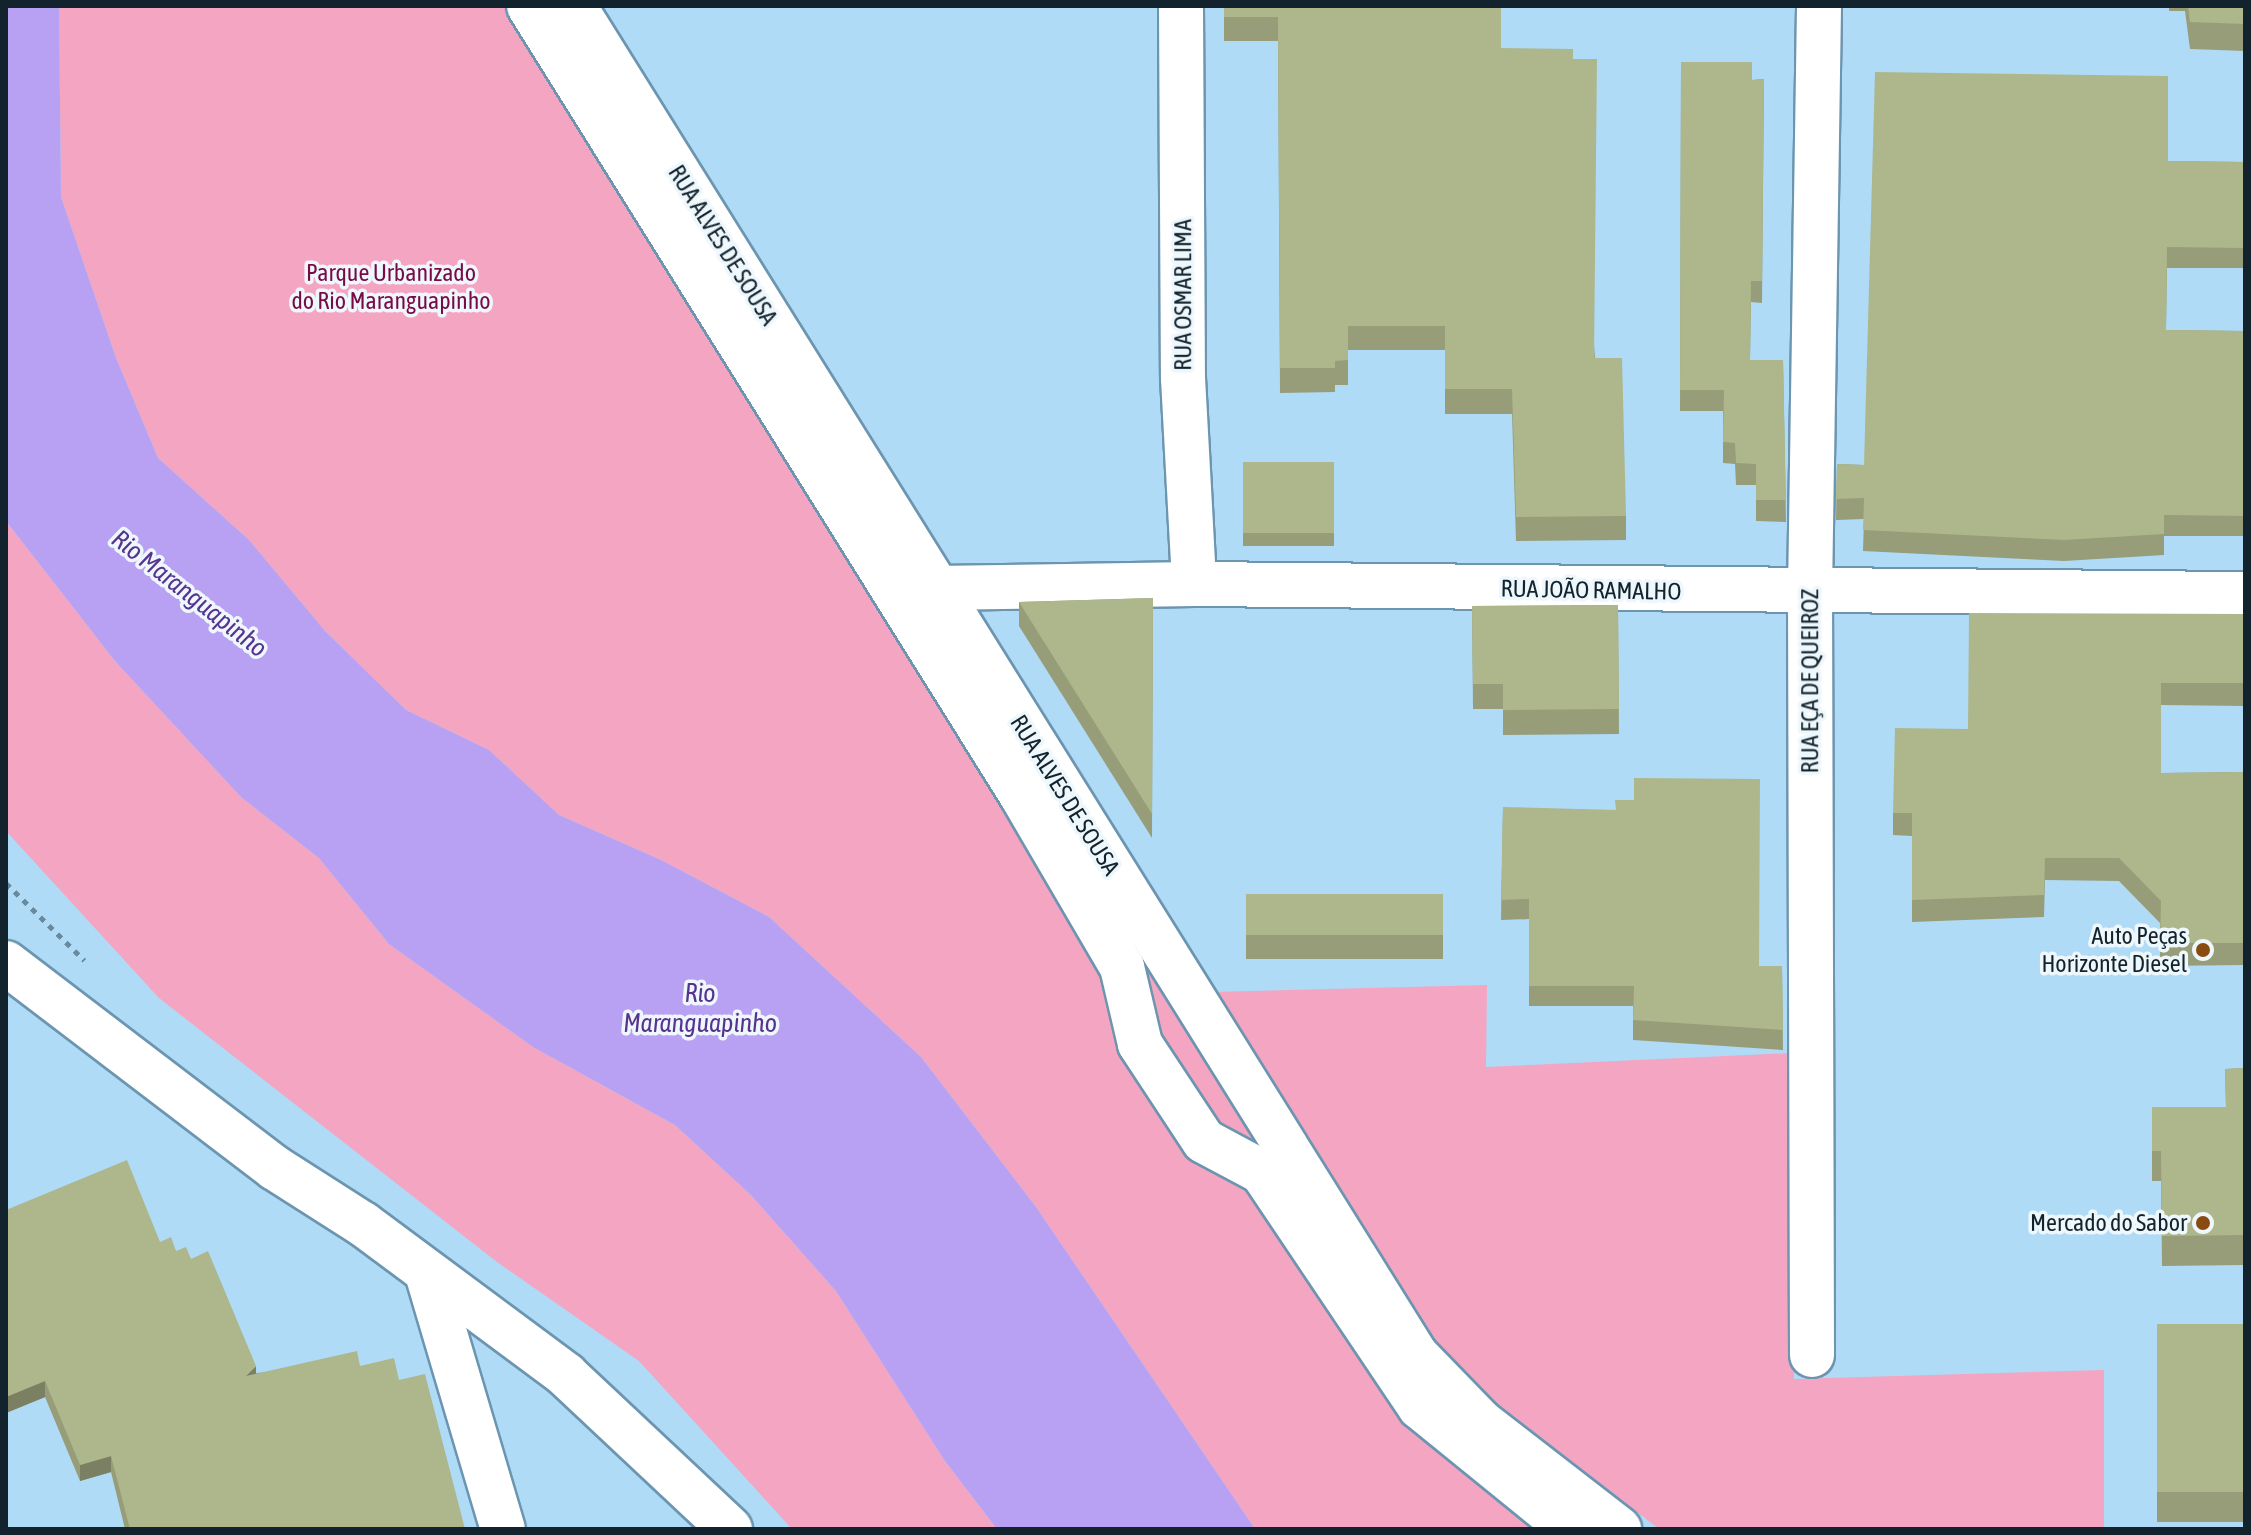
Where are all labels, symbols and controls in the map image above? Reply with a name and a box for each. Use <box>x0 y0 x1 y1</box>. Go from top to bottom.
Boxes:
street label: RUA ALVES DE SOUSA <box>662 160 784 330</box>
street label: RUA OSMAR LIMA <box>1169 219 1197 371</box>
park label: Parque Urbanizado do Rio Maranguapinho <box>291 259 491 315</box>
water label: Rio Maranguapinho <box>105 524 273 664</box>
street label: RUA JOÃO RAMALHO <box>1500 574 1682 606</box>
street label: RUA EÇA DE QUEIROZ <box>1796 589 1824 773</box>
street label: RUA ALVES DE SOUSA <box>1004 710 1126 880</box>
place label: Auto Peças Horizonte Diesel <box>2041 922 2187 978</box>
marker: Auto Peças Horizonte Diesel <box>2194 941 2212 959</box>
water label: Rio Maranguapinho <box>623 978 777 1040</box>
place label: Mercado do Sabor <box>2030 1209 2187 1237</box>
marker: Mercado do Sabor <box>2194 1214 2212 1232</box>

